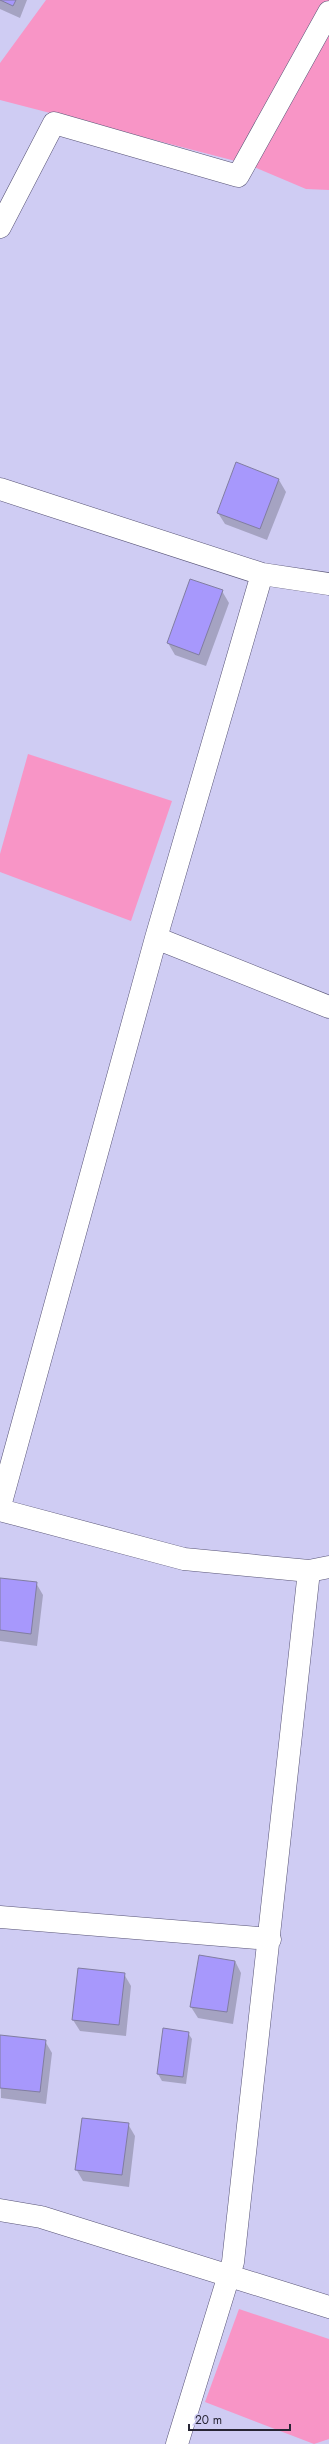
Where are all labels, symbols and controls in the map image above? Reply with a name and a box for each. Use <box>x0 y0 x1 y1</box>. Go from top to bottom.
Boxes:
scale bar <box>189 2406 290 2432</box>
text: 20 m <box>195 2411 222 2429</box>

